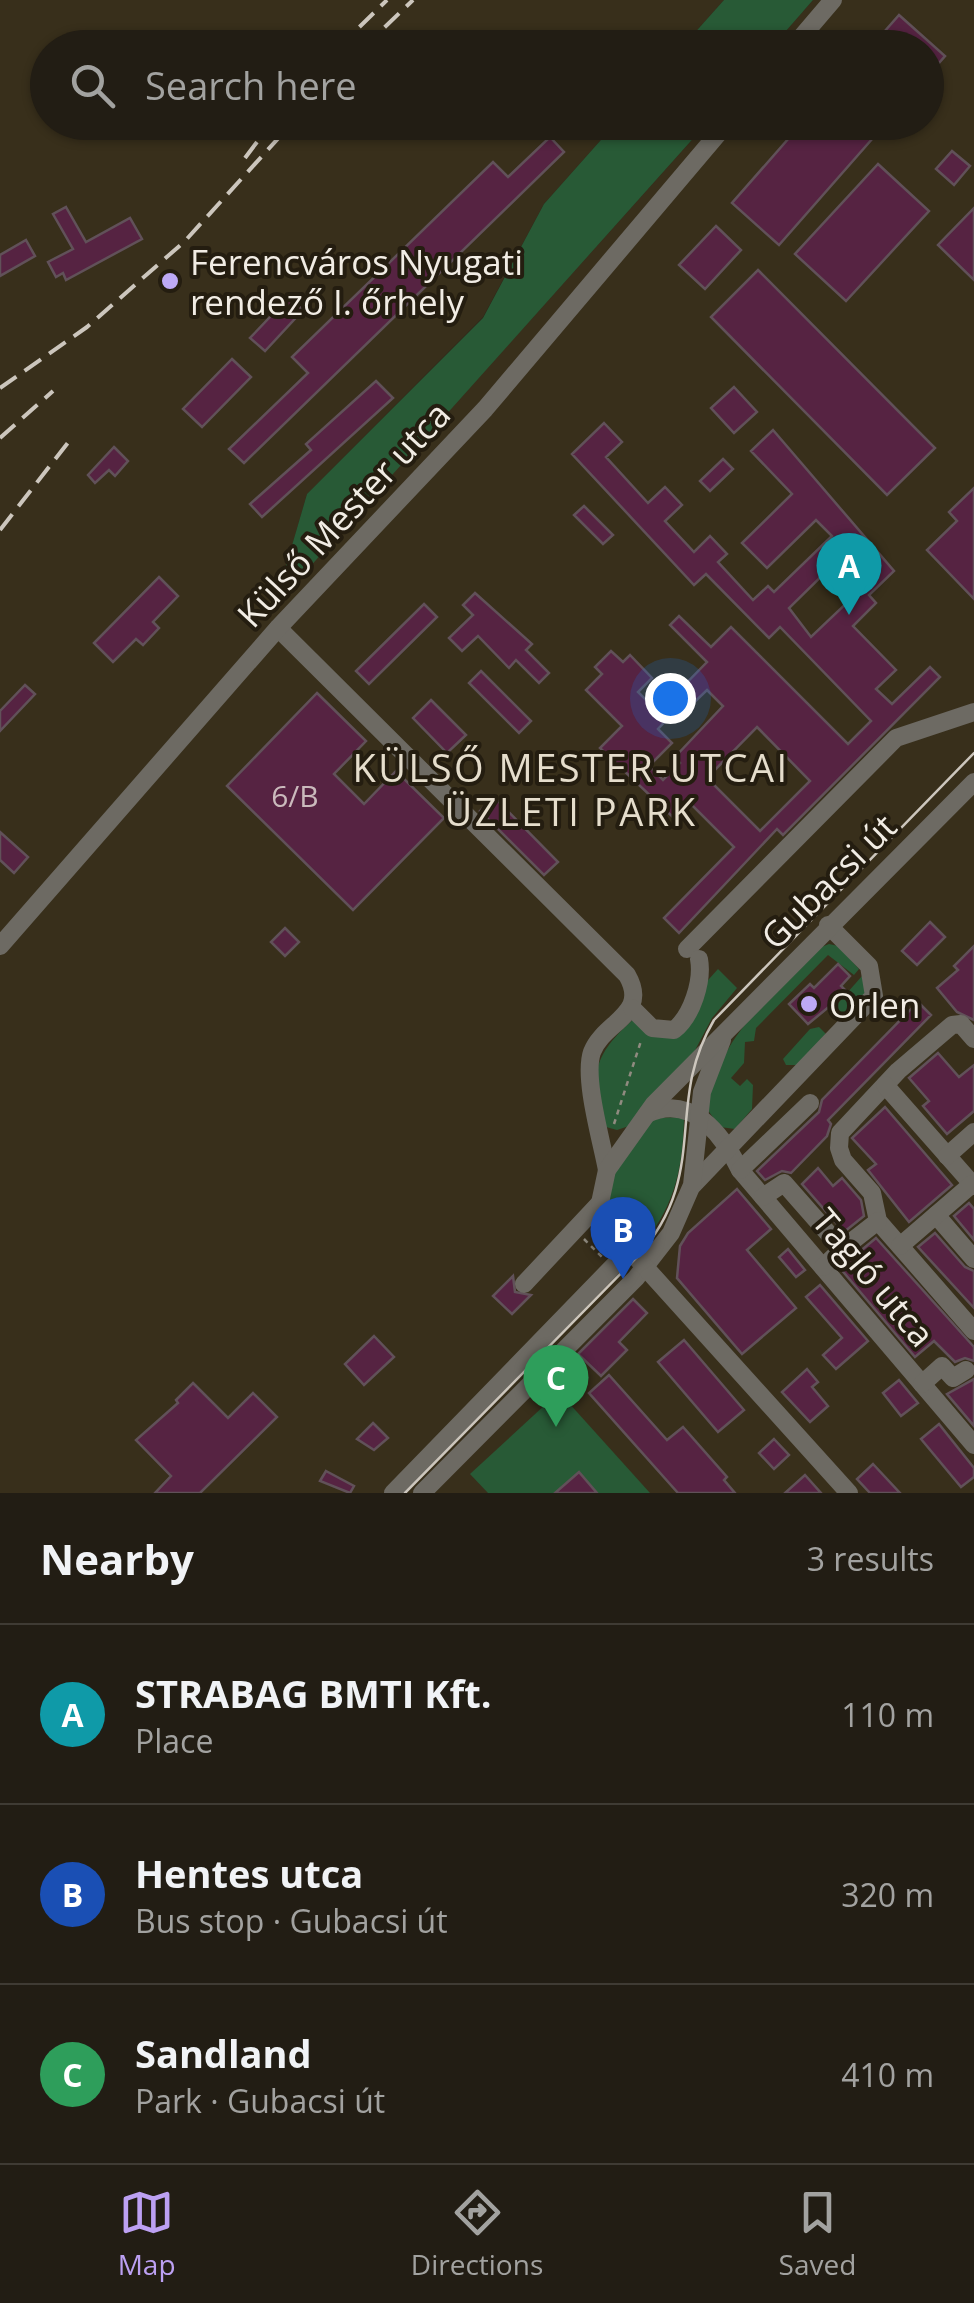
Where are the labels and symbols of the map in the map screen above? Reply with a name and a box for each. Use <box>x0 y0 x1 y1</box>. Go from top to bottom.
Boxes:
place label: Ferencváros Nyugati rendező I. őrhely <box>190 238 523 325</box>
marker: Ferencváros Nyugati rendező I. őrhely <box>159 270 181 292</box>
street label: Külső Mester utca <box>226 391 460 637</box>
pin: A <box>816 532 882 615</box>
your location <box>645 673 696 724</box>
district label: KÜLSŐ MESTER-UTCAI ÜZLETI PARK <box>352 741 790 837</box>
house number: 6/B <box>271 775 319 816</box>
street label: Gubacsi út <box>750 803 906 959</box>
place label: Orlen <box>829 981 920 1028</box>
marker: Orlen <box>798 993 820 1015</box>
pin: B <box>590 1196 656 1279</box>
street label: Tagló utca <box>802 1198 946 1356</box>
pin: C <box>524 1344 588 1427</box>

